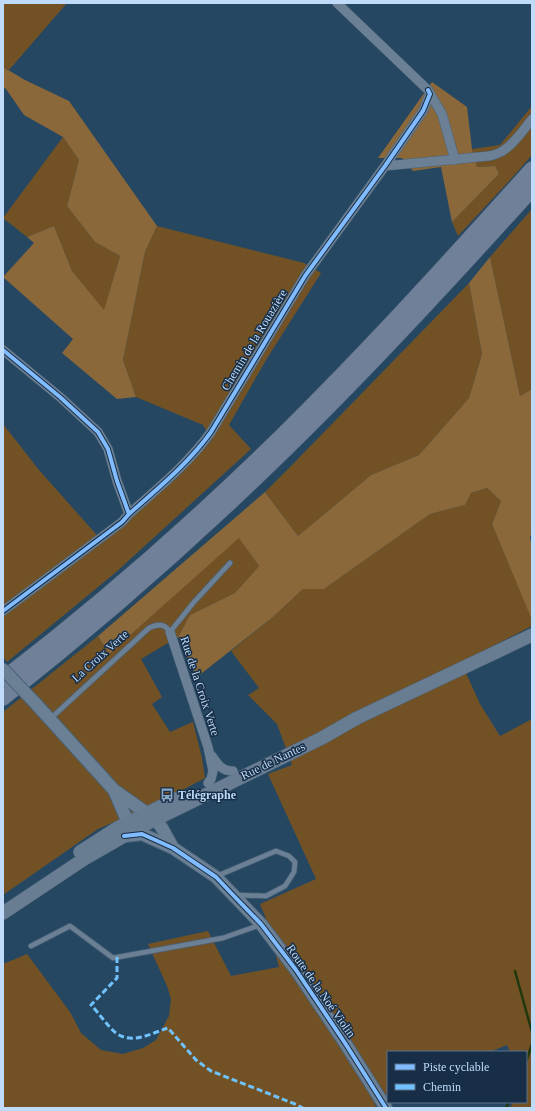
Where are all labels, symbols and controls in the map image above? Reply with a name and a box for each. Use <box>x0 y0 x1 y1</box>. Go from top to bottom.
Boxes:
street label: Chemin de la Rouazière <box>218 287 290 393</box>
street label: La Croix Verte <box>69 627 131 685</box>
street label: Rue de la Croix Verte <box>177 634 223 738</box>
street label: Rue de Nantes <box>238 739 308 783</box>
bus stop icon: Télégraphe <box>159 787 175 803</box>
place label: Télégraphe <box>178 788 237 802</box>
street label: Route de la Noé Violin <box>284 942 358 1040</box>
legend <box>387 1051 527 1103</box>
text: Piste cyclable <box>423 1060 489 1074</box>
text: Chemin <box>423 1080 461 1094</box>

